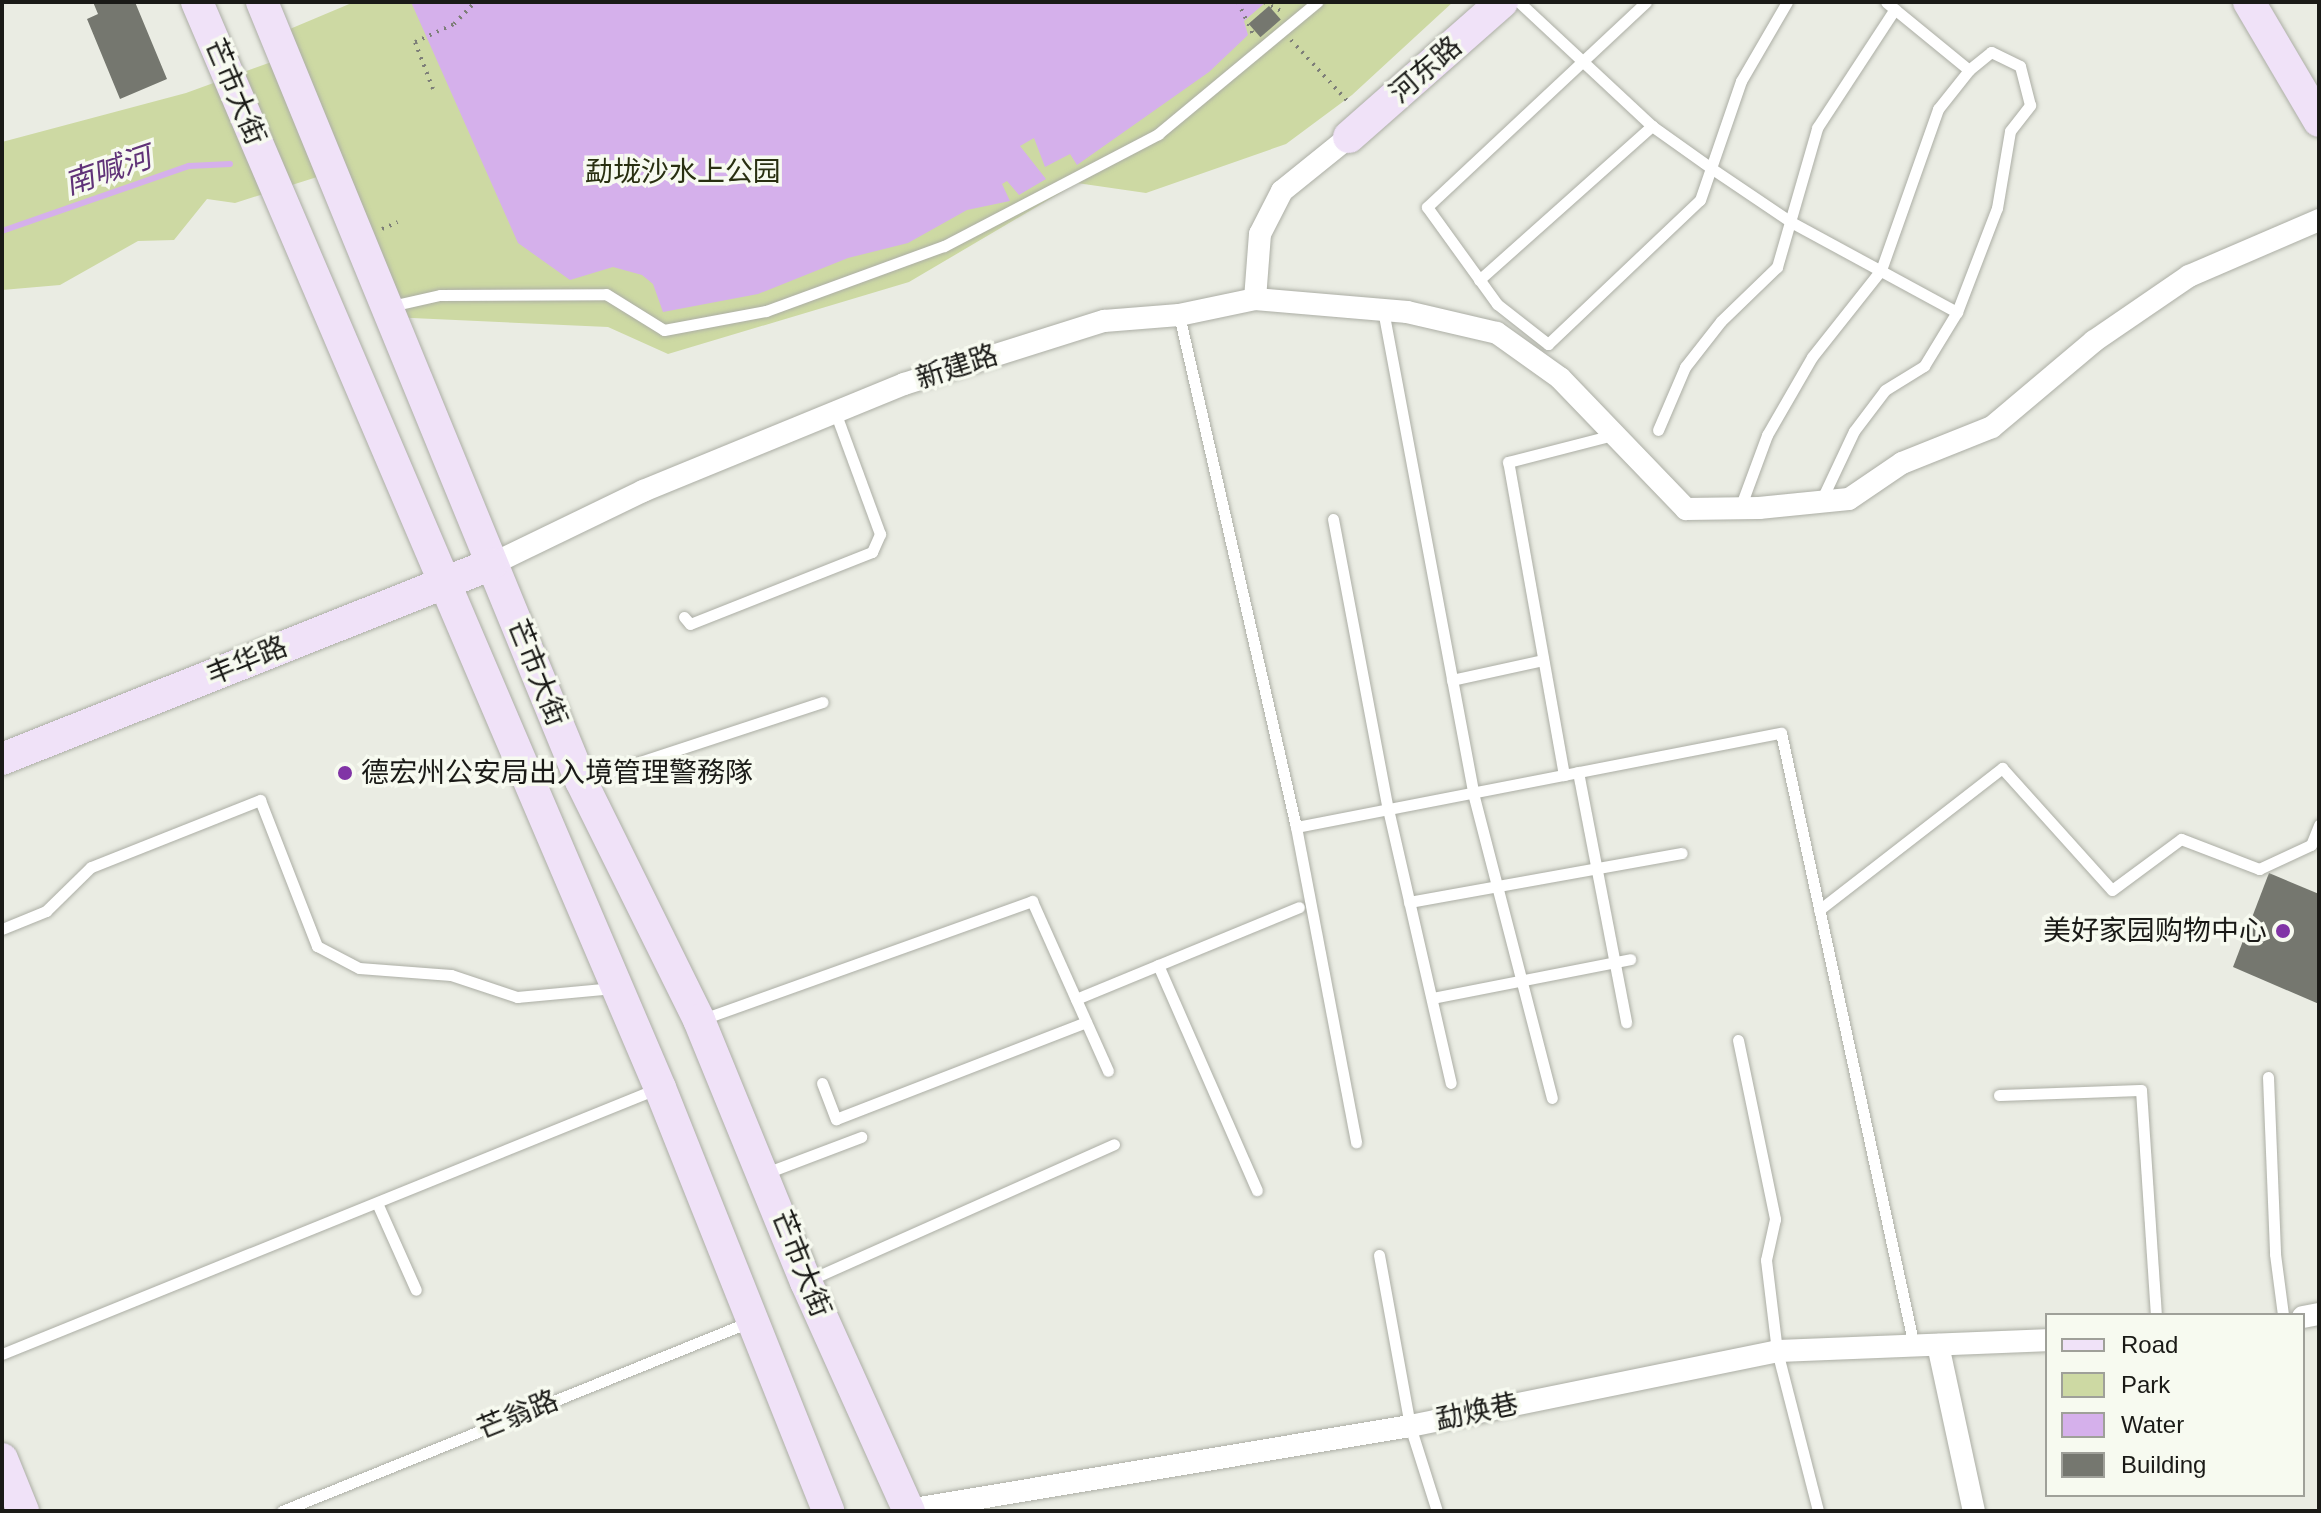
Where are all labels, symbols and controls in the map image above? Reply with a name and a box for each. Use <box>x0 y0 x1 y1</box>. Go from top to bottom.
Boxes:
street label: 河东路 <box>1383 30 1469 110</box>
street label: 芒市大街 <box>198 34 272 150</box>
water label: 南喊河 <box>60 139 156 203</box>
park label: 勐垅沙水上公园 <box>585 155 781 189</box>
street label: 新建路 <box>912 338 1002 396</box>
street label: 芒市大街 <box>500 615 574 731</box>
street label: 丰华路 <box>202 630 292 692</box>
place label: 德宏州公安局出入境管理警務隊 <box>361 756 753 790</box>
marker: 德宏州公安局出入境管理警務隊 <box>336 764 354 782</box>
place label: 美好家园购物中心 <box>2043 914 2267 948</box>
marker: 美好家园购物中心 <box>2274 922 2292 940</box>
street label: 芒市大街 <box>764 1206 838 1322</box>
legend <box>2045 1313 2305 1497</box>
text: Road <box>2121 1331 2178 1358</box>
text: Park <box>2121 1371 2170 1398</box>
street label: 芒翁路 <box>473 1384 563 1446</box>
street label: 勐焕巷 <box>1432 1387 1522 1437</box>
text: Water <box>2121 1411 2184 1438</box>
text: Building <box>2121 1451 2206 1478</box>

